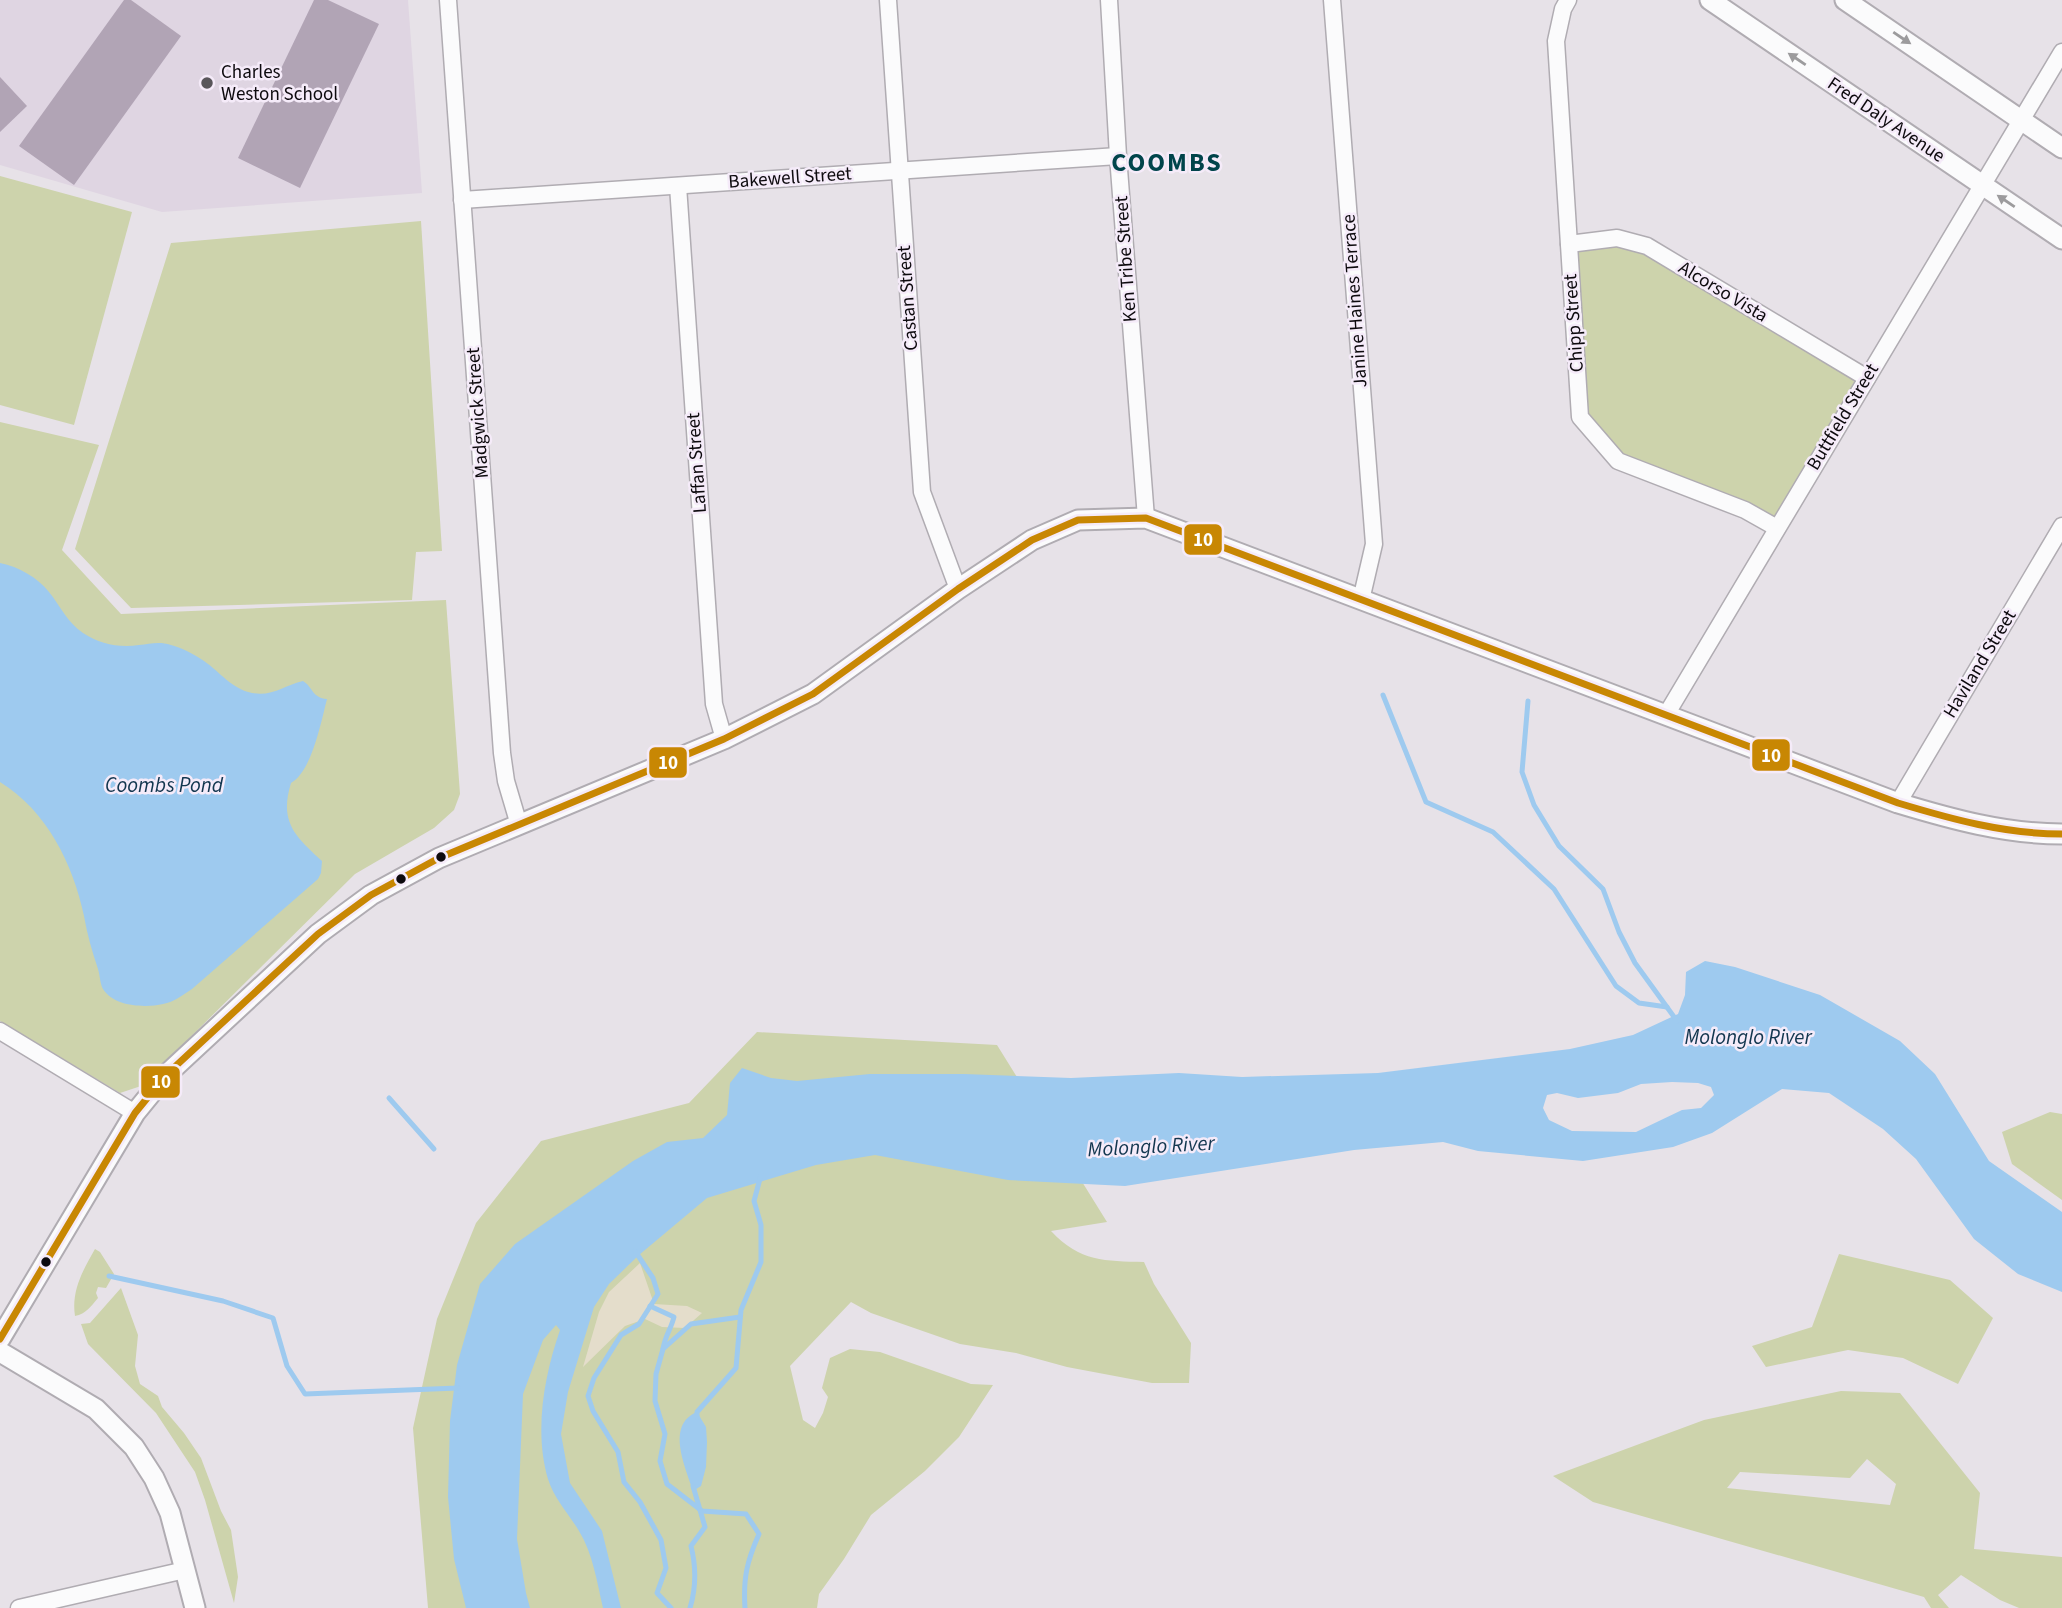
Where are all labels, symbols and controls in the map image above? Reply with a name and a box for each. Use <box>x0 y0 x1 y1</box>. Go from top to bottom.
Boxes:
one-way arrow <box>1892 32 1912 45</box>
one-way arrow <box>1788 52 1806 66</box>
place label: Charles Weston School <box>221 59 338 108</box>
street label: Fred Daly Avenue <box>1822 71 1950 169</box>
marker: Charles Weston School <box>199 75 215 91</box>
district label: COOMBS <box>1111 144 1223 181</box>
street label: Bakewell Street <box>727 160 853 196</box>
street label: Ken Tribe Street <box>1108 194 1144 323</box>
one-way arrow <box>1996 195 2015 208</box>
street label: Janine Haines Terrace <box>1335 213 1375 389</box>
street label: Castan Street <box>891 244 925 352</box>
street label: Alcorso Vista <box>1673 255 1773 329</box>
street label: Chipp Street <box>1557 272 1591 373</box>
street label: Madgwick Street <box>460 346 496 479</box>
street label: Buttfield Street <box>1800 358 1886 476</box>
street label: Laffan Street <box>680 411 714 514</box>
line badge: 10 <box>1183 523 1223 556</box>
text: 10 <box>1193 527 1213 554</box>
street label: Haviland Street <box>1937 604 2023 723</box>
line badge: 10 <box>1751 738 1791 772</box>
text: 10 <box>1761 743 1781 770</box>
line badge: 10 <box>648 746 688 779</box>
text: 10 <box>658 750 678 777</box>
water label: Coombs Pond <box>105 770 224 800</box>
unlabelled marker <box>434 850 448 864</box>
unlabelled marker <box>394 872 408 886</box>
water label: Molonglo River <box>1684 1022 1812 1052</box>
line badge: 10 <box>140 1065 181 1099</box>
text: 10 <box>151 1069 171 1096</box>
water label: Molonglo River <box>1087 1128 1216 1164</box>
unlabelled marker <box>39 1255 53 1269</box>

